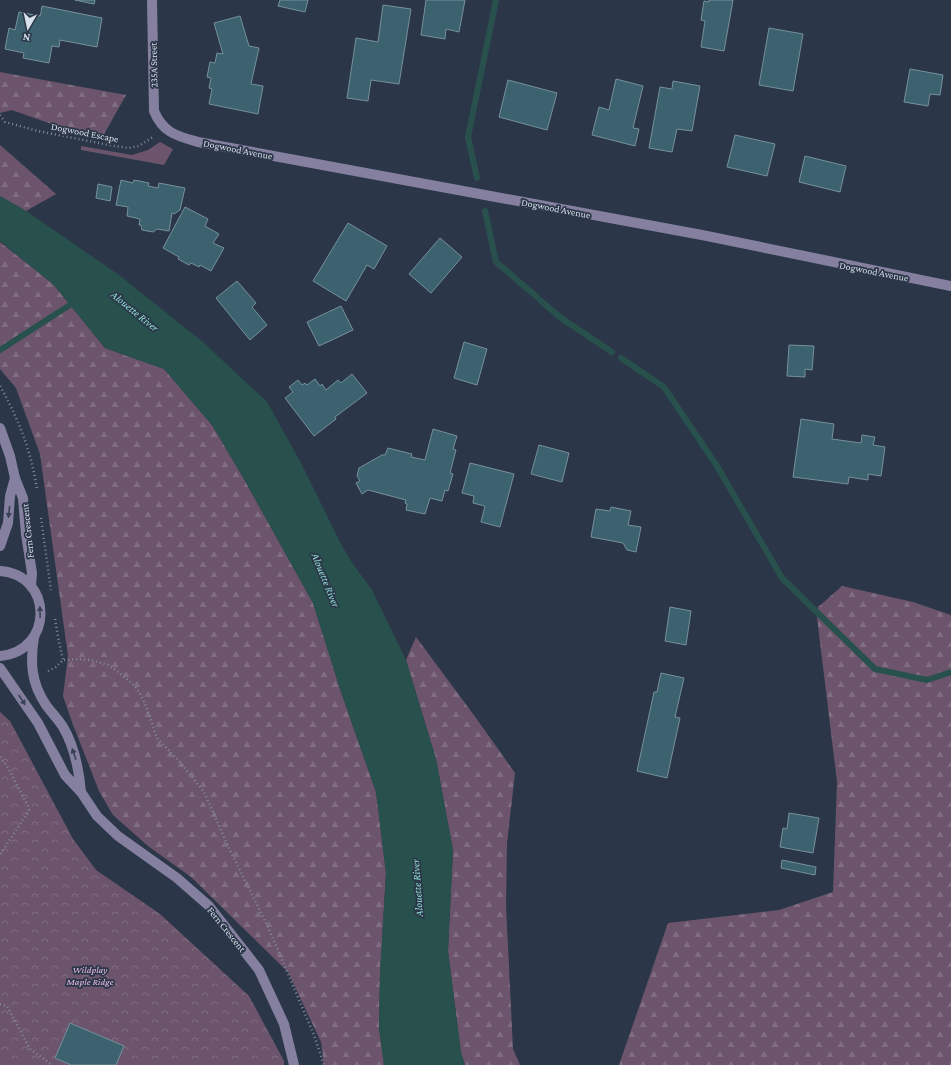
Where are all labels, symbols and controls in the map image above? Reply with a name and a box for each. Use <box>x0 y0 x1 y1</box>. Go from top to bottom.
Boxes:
north arrow <box>8 8 48 48</box>
text: N <box>21 31 31 44</box>
street label: 235A Street <box>148 42 159 88</box>
street label: Dogwood Escape <box>50 121 120 145</box>
street label: Dogwood Avenue <box>202 137 274 162</box>
street label: Dogwood Avenue <box>520 196 592 221</box>
street label: Dogwood Avenue <box>838 259 910 284</box>
water label: Alouette River <box>108 288 162 335</box>
street label: Fern Crescent <box>19 503 36 559</box>
one-way arrow <box>6 506 13 518</box>
water label: Alouette River <box>309 550 343 610</box>
one-way arrow <box>37 606 44 618</box>
one-way arrow <box>18 695 26 705</box>
one-way arrow <box>71 747 77 759</box>
water label: Alouette River <box>409 858 425 918</box>
street label: Fern Crescent <box>205 905 249 955</box>
park label: Wildplay Maple Ridge <box>66 964 114 987</box>

